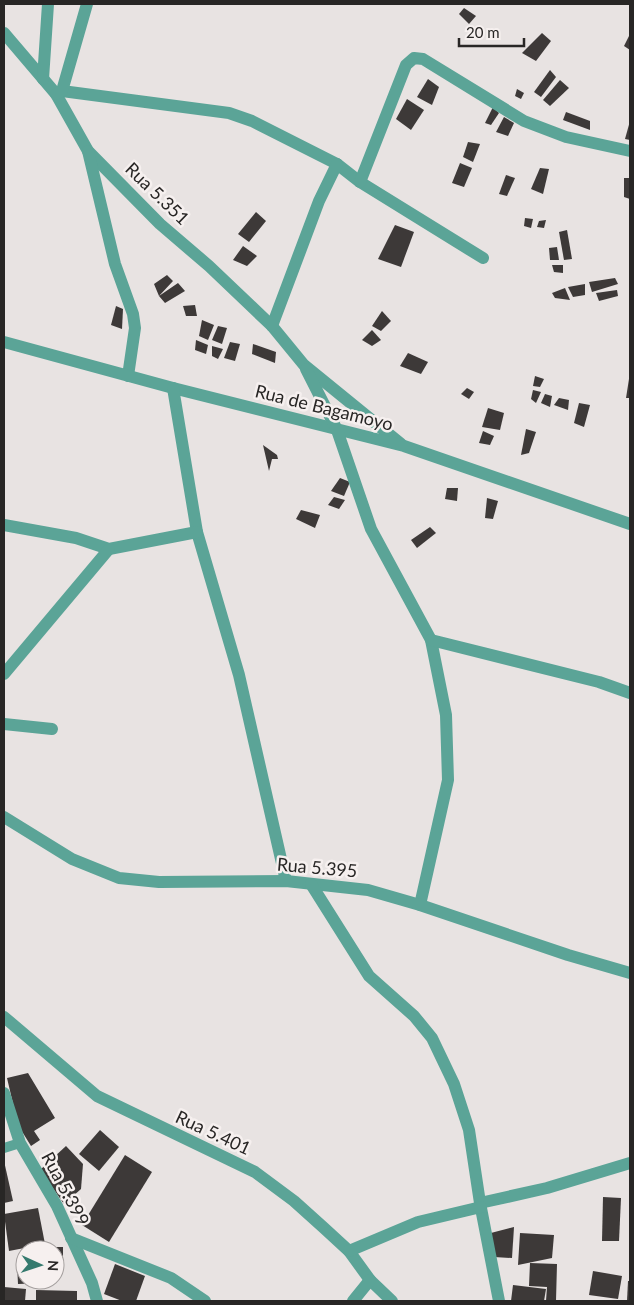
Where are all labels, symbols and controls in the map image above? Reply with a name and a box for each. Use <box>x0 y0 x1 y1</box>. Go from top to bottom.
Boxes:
scale bar <box>459 15 524 47</box>
text: 20 m <box>466 23 500 41</box>
street label: Rua 5.351 <box>121 157 194 229</box>
street label: Rua de Bagamoyo <box>253 379 396 435</box>
street label: Rua 5.395 <box>276 853 358 881</box>
street label: Rua 5.401 <box>172 1105 255 1159</box>
street label: Rua 5.399 <box>37 1148 94 1229</box>
north arrow <box>15 1240 65 1290</box>
text: N <box>45 1260 62 1272</box>

